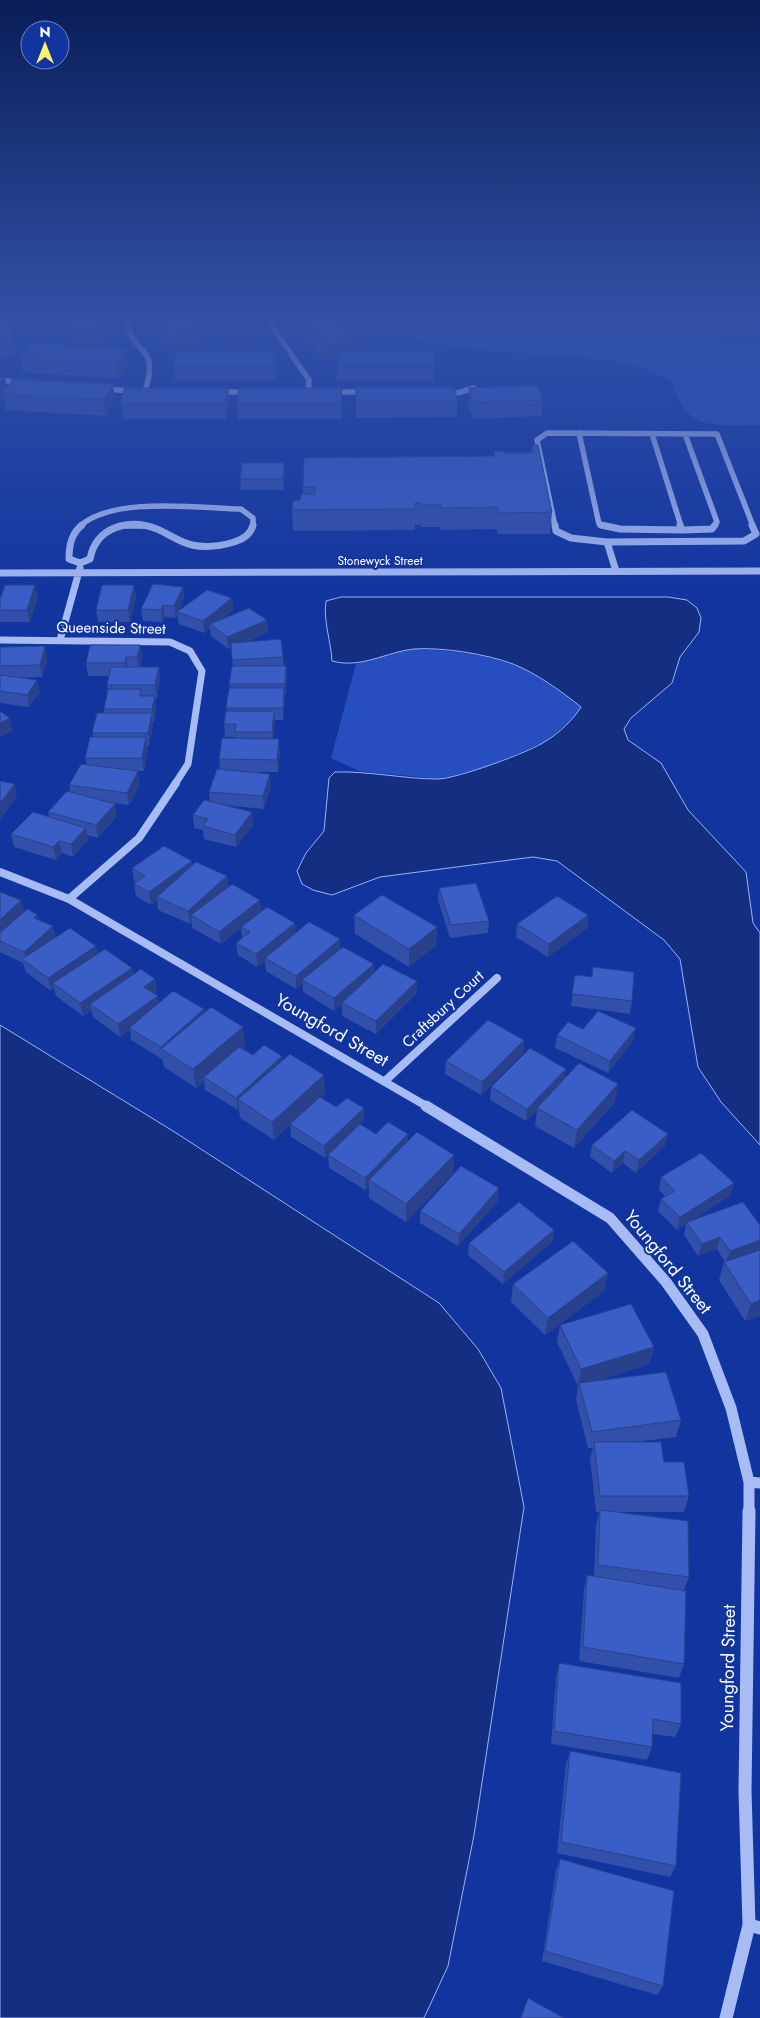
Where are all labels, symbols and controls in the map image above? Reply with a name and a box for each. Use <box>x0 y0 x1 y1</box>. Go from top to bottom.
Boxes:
north arrow <box>20 20 70 70</box>
text: N <box>39 22 51 42</box>
street label: Stonewyck Street <box>337 552 423 570</box>
street label: Queenside Street <box>56 616 166 640</box>
street label: Craftsbury Court <box>397 965 489 1053</box>
street label: Youngford Street <box>270 987 394 1073</box>
street label: Youngford Street <box>618 1204 719 1320</box>
street label: Youngford Street <box>714 1604 742 1732</box>

